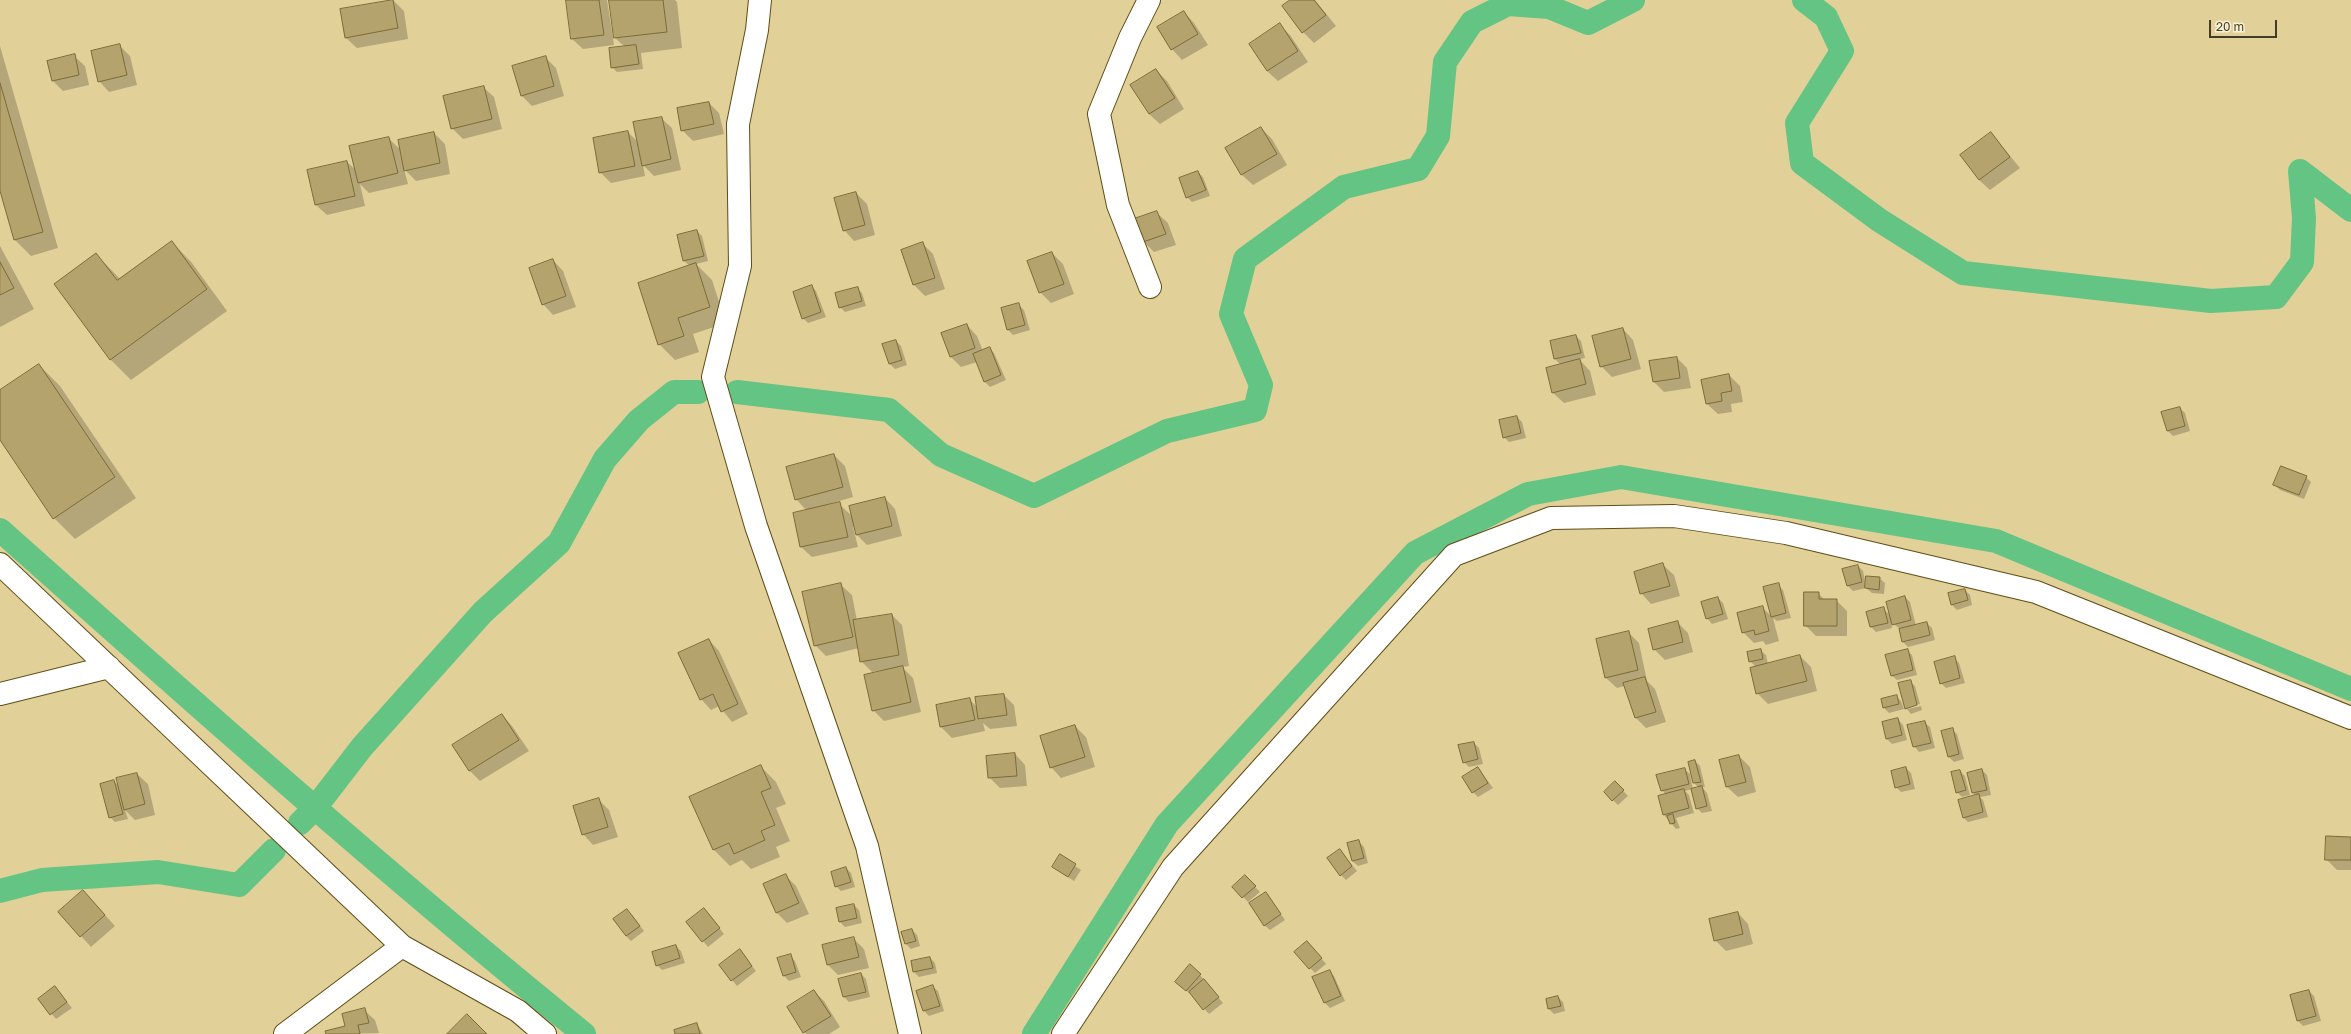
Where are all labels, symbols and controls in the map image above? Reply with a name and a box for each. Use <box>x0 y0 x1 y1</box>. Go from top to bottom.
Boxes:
scale bar <box>2211 12 2279 38</box>
text: 20 m <box>2216 19 2244 34</box>

